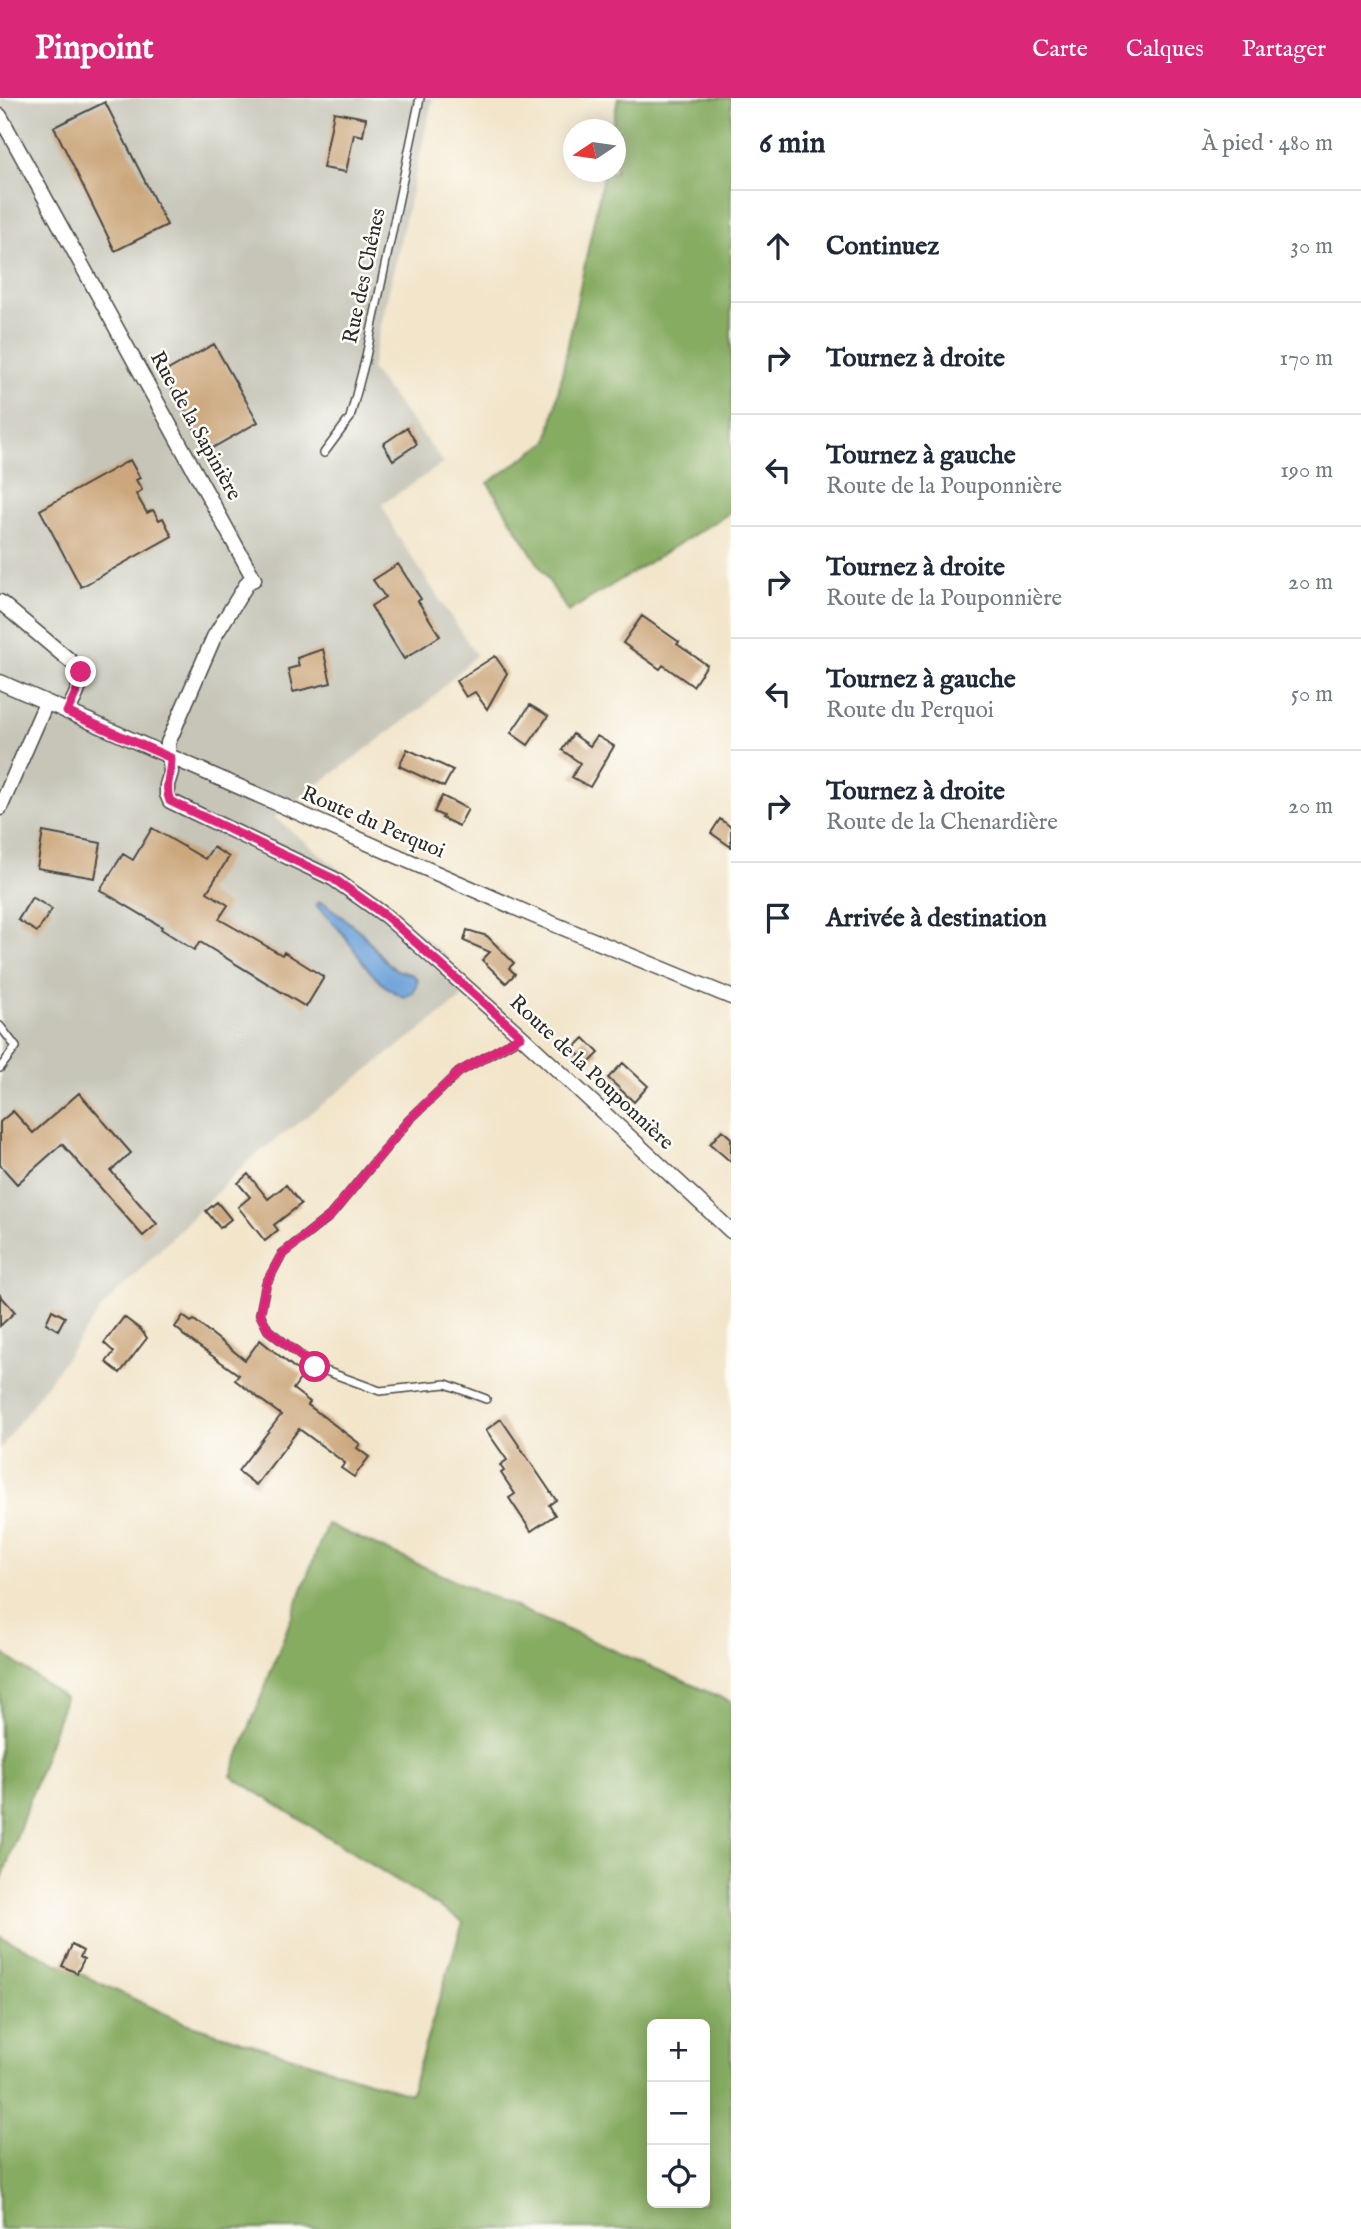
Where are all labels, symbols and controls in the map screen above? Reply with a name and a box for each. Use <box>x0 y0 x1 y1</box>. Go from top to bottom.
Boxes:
text: Pinpoint <box>35 28 154 70</box>
text: Carte <box>1032 34 1088 65</box>
text: Calques <box>1126 34 1204 65</box>
text: Partager <box>1242 34 1326 65</box>
north arrow <box>563 119 626 182</box>
text: 6 min <box>759 125 825 163</box>
text: À pied · 480 m <box>1202 129 1333 158</box>
street label: Rue des Chênes <box>337 206 393 346</box>
icon: ahead <box>759 227 797 265</box>
text: Continuez <box>826 230 939 263</box>
text: 30 m <box>1290 232 1333 261</box>
icon: right <box>759 339 797 377</box>
text: Tournez à droite <box>826 342 1005 375</box>
text: 170 m <box>1280 344 1333 373</box>
street label: Rue de la Sapinière <box>143 347 247 506</box>
text: Tournez à gauche <box>826 439 1016 472</box>
icon: left <box>759 451 797 489</box>
text: 190 m <box>1280 456 1333 485</box>
text: Route de la Pouponnière <box>826 472 1062 501</box>
text: Tournez à droite <box>826 551 1005 584</box>
icon: right <box>759 563 797 601</box>
text: 20 m <box>1288 568 1333 597</box>
text: Route de la Pouponnière <box>826 584 1062 613</box>
route end <box>65 656 96 687</box>
text: Tournez à gauche <box>826 663 1016 696</box>
icon: left <box>759 675 797 713</box>
text: 50 m <box>1291 680 1333 709</box>
text: Route du Perquoi <box>826 696 994 725</box>
text: Tournez à droite <box>826 775 1005 808</box>
street label: Route du Perquoi <box>297 781 449 865</box>
icon: right <box>759 787 797 825</box>
text: 20 m <box>1288 792 1333 821</box>
text: Route de la Chenardière <box>826 808 1058 837</box>
icon: arrive <box>759 899 797 937</box>
text: Arrivée à destination <box>826 902 1047 935</box>
street label: Route de la Pouponnière <box>503 990 679 1157</box>
route start <box>299 1351 330 1382</box>
map controls <box>647 2019 710 2208</box>
button: + <box>647 2019 710 2082</box>
button: − <box>647 2082 710 2145</box>
button: locate <box>647 2145 710 2208</box>

